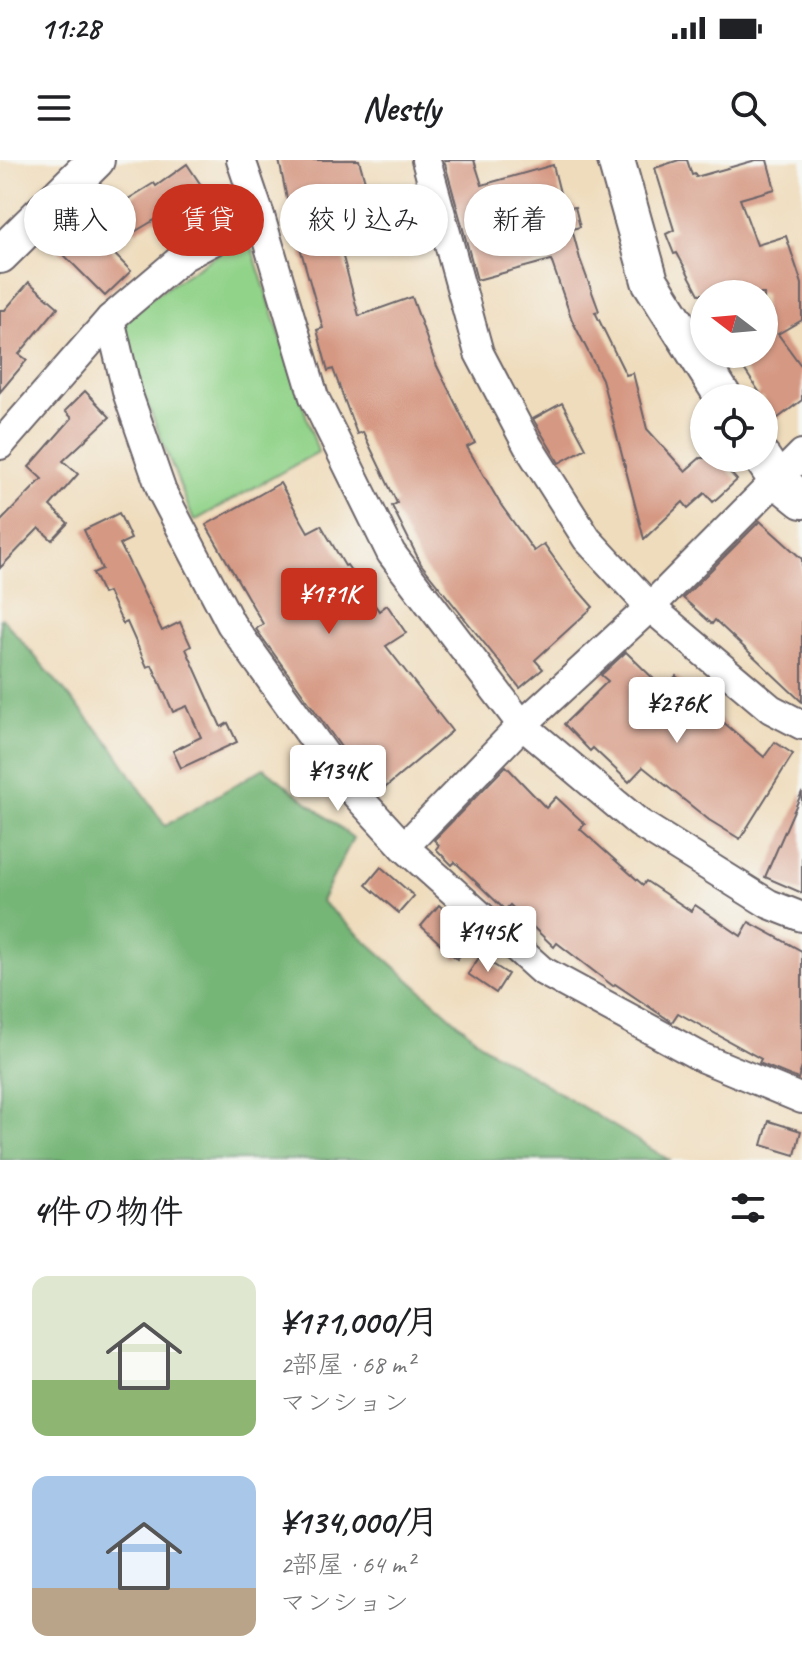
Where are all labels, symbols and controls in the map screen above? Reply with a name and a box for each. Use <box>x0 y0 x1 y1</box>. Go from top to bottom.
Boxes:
text: 11:28 <box>40 9 100 47</box>
text: Nestly <box>362 85 440 131</box>
icon: menu <box>32 86 76 130</box>
icon: search <box>726 86 770 130</box>
chip: 購入 <box>24 184 136 256</box>
chip: 賃貸 <box>152 184 264 256</box>
chip: 絞り込み <box>280 184 448 256</box>
chip: 新着 <box>464 184 576 256</box>
north arrow <box>690 280 778 368</box>
map controls <box>690 280 778 472</box>
button: locate <box>690 384 778 472</box>
pin: ¥171K <box>273 568 385 636</box>
text: ¥171K <box>299 577 359 610</box>
pin: ¥276K <box>621 677 733 745</box>
text: ¥276K <box>647 686 707 719</box>
pin: ¥134K <box>282 745 394 813</box>
text: ¥134K <box>308 754 368 787</box>
pin: ¥145K <box>432 906 544 974</box>
text: ¥145K <box>458 915 518 948</box>
icon: filters <box>726 1186 770 1230</box>
text: 4件の物件 <box>32 1190 183 1233</box>
text: ¥171,000/月 <box>280 1300 439 1343</box>
icon: home <box>96 1308 192 1404</box>
text: 2部屋 · 68 m² <box>280 1348 414 1381</box>
text: マンション <box>280 1386 409 1419</box>
text: ¥134,000/月 <box>280 1500 439 1543</box>
icon: home <box>96 1508 192 1604</box>
text: 2部屋 · 64 m² <box>280 1548 414 1581</box>
text: マンション <box>280 1586 409 1619</box>

